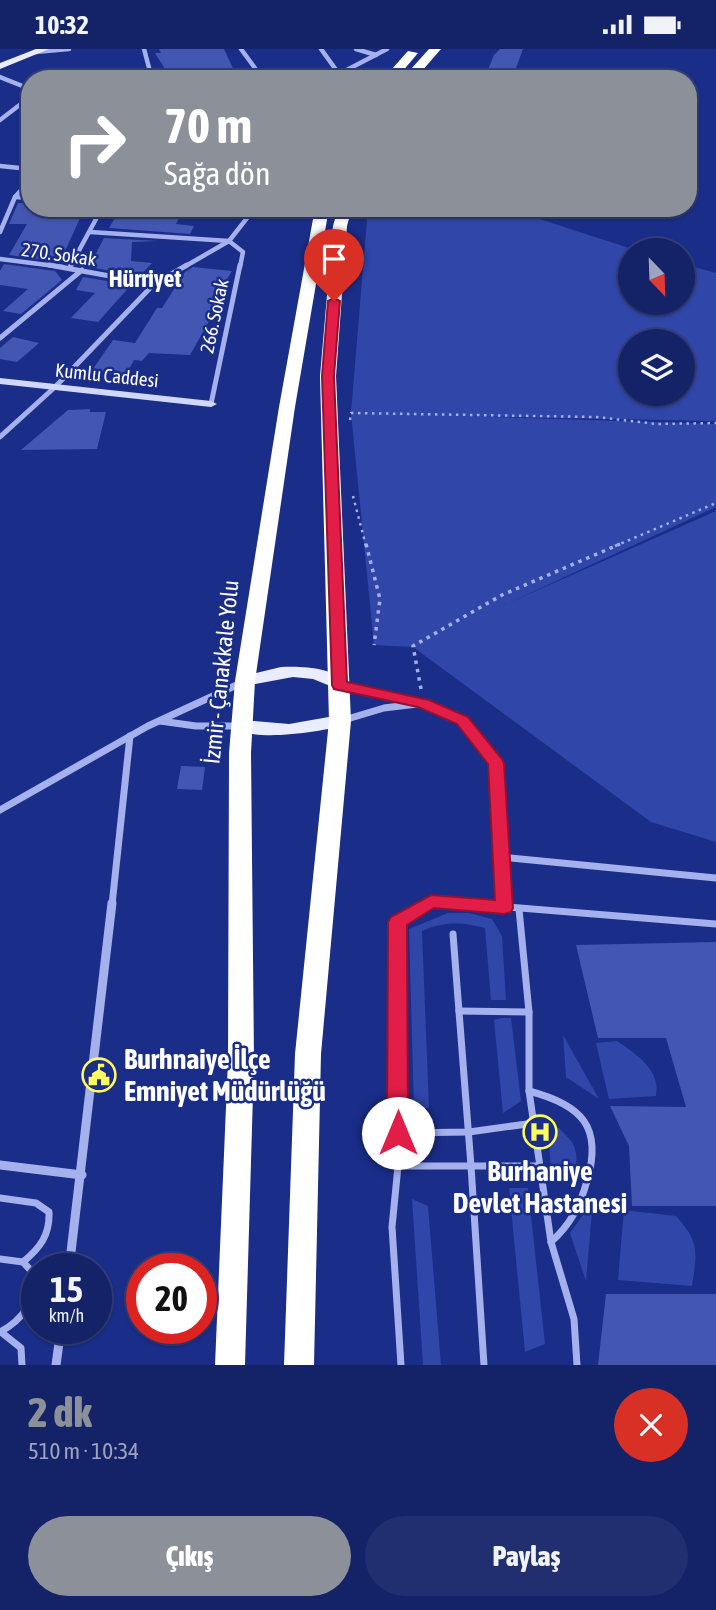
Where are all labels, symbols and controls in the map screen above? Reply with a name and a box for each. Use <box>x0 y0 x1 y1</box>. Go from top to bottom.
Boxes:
text: 10:32 <box>35 10 89 40</box>
text: 70 m <box>164 97 252 153</box>
icon: right <box>49 98 140 189</box>
text: Sağa dön <box>164 155 270 192</box>
pin <box>304 229 364 301</box>
street label: 270. Sokak <box>20 238 98 270</box>
north arrow <box>618 238 695 315</box>
map controls <box>618 238 695 406</box>
icon: arrive <box>315 240 353 278</box>
district label: Hürriyet <box>109 265 181 292</box>
street label: 266. Sokak <box>195 276 233 355</box>
button: layers <box>618 329 695 406</box>
street label: Kumlu Caddesi <box>54 359 160 391</box>
street label: İzmir - Çanakkale Yolu <box>198 579 244 765</box>
place label: Burhnaiye İlçe Emniyet Müdürlüğü <box>124 1043 326 1107</box>
public building icon: Burhnaiye İlçe Emniyet Müdürlüğü <box>80 1056 118 1094</box>
position arrow <box>361 1096 435 1170</box>
hospital icon: Burhaniye Devlet Hastanesi <box>521 1113 559 1151</box>
place label: Burhaniye Devlet Hastanesi <box>453 1155 627 1219</box>
speed limit sign: 20 <box>126 1253 217 1344</box>
text: 15 <box>50 1269 83 1309</box>
text: km/h <box>49 1305 84 1326</box>
text: 2 dk <box>28 1388 92 1436</box>
button: close <box>614 1388 688 1462</box>
text: 510 m · 10:34 <box>28 1438 139 1464</box>
button: Çıkış <box>28 1516 351 1596</box>
button: Paylaş <box>365 1516 688 1596</box>

